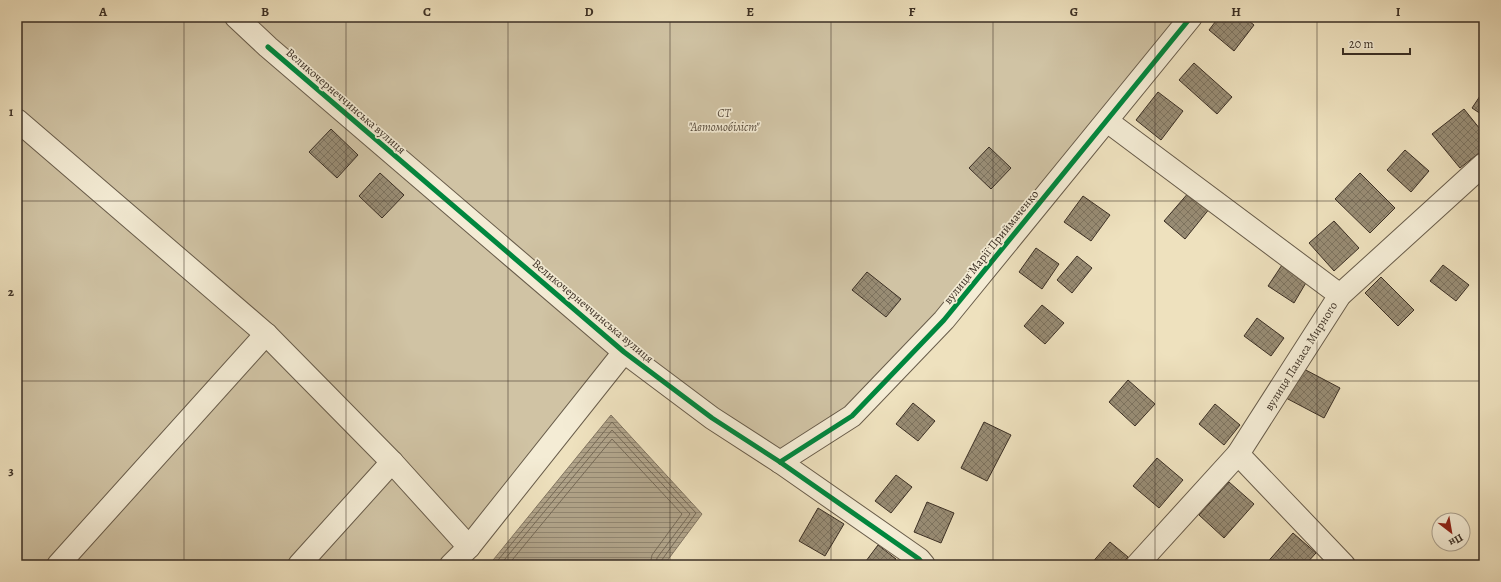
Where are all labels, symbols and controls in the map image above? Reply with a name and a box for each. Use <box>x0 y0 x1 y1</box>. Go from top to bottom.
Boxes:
text: A <box>98 3 108 20</box>
text: B <box>261 3 269 20</box>
text: C <box>423 3 431 20</box>
text: D <box>584 3 594 20</box>
text: E <box>746 3 754 20</box>
text: F <box>909 3 916 20</box>
text: G <box>1070 3 1078 20</box>
text: H <box>1231 3 1241 20</box>
text: I <box>1396 3 1401 20</box>
scale bar <box>1343 30 1410 56</box>
text: 20 m <box>1349 36 1373 52</box>
street label: Великочернеччинська вулиця <box>283 44 410 158</box>
text: 1 <box>9 103 14 120</box>
park label: СТ "Автомобіліст" <box>688 105 760 135</box>
street label: вулиця Марії Приймаченко <box>940 186 1042 308</box>
street label: Великочернеччинська вулиця <box>529 255 657 367</box>
text: 2 <box>8 283 15 300</box>
street label: вулиця Панаса Мирного <box>1261 298 1341 414</box>
text: 3 <box>8 462 14 479</box>
north arrow <box>1431 512 1471 552</box>
text: Пн <box>1445 530 1466 551</box>

